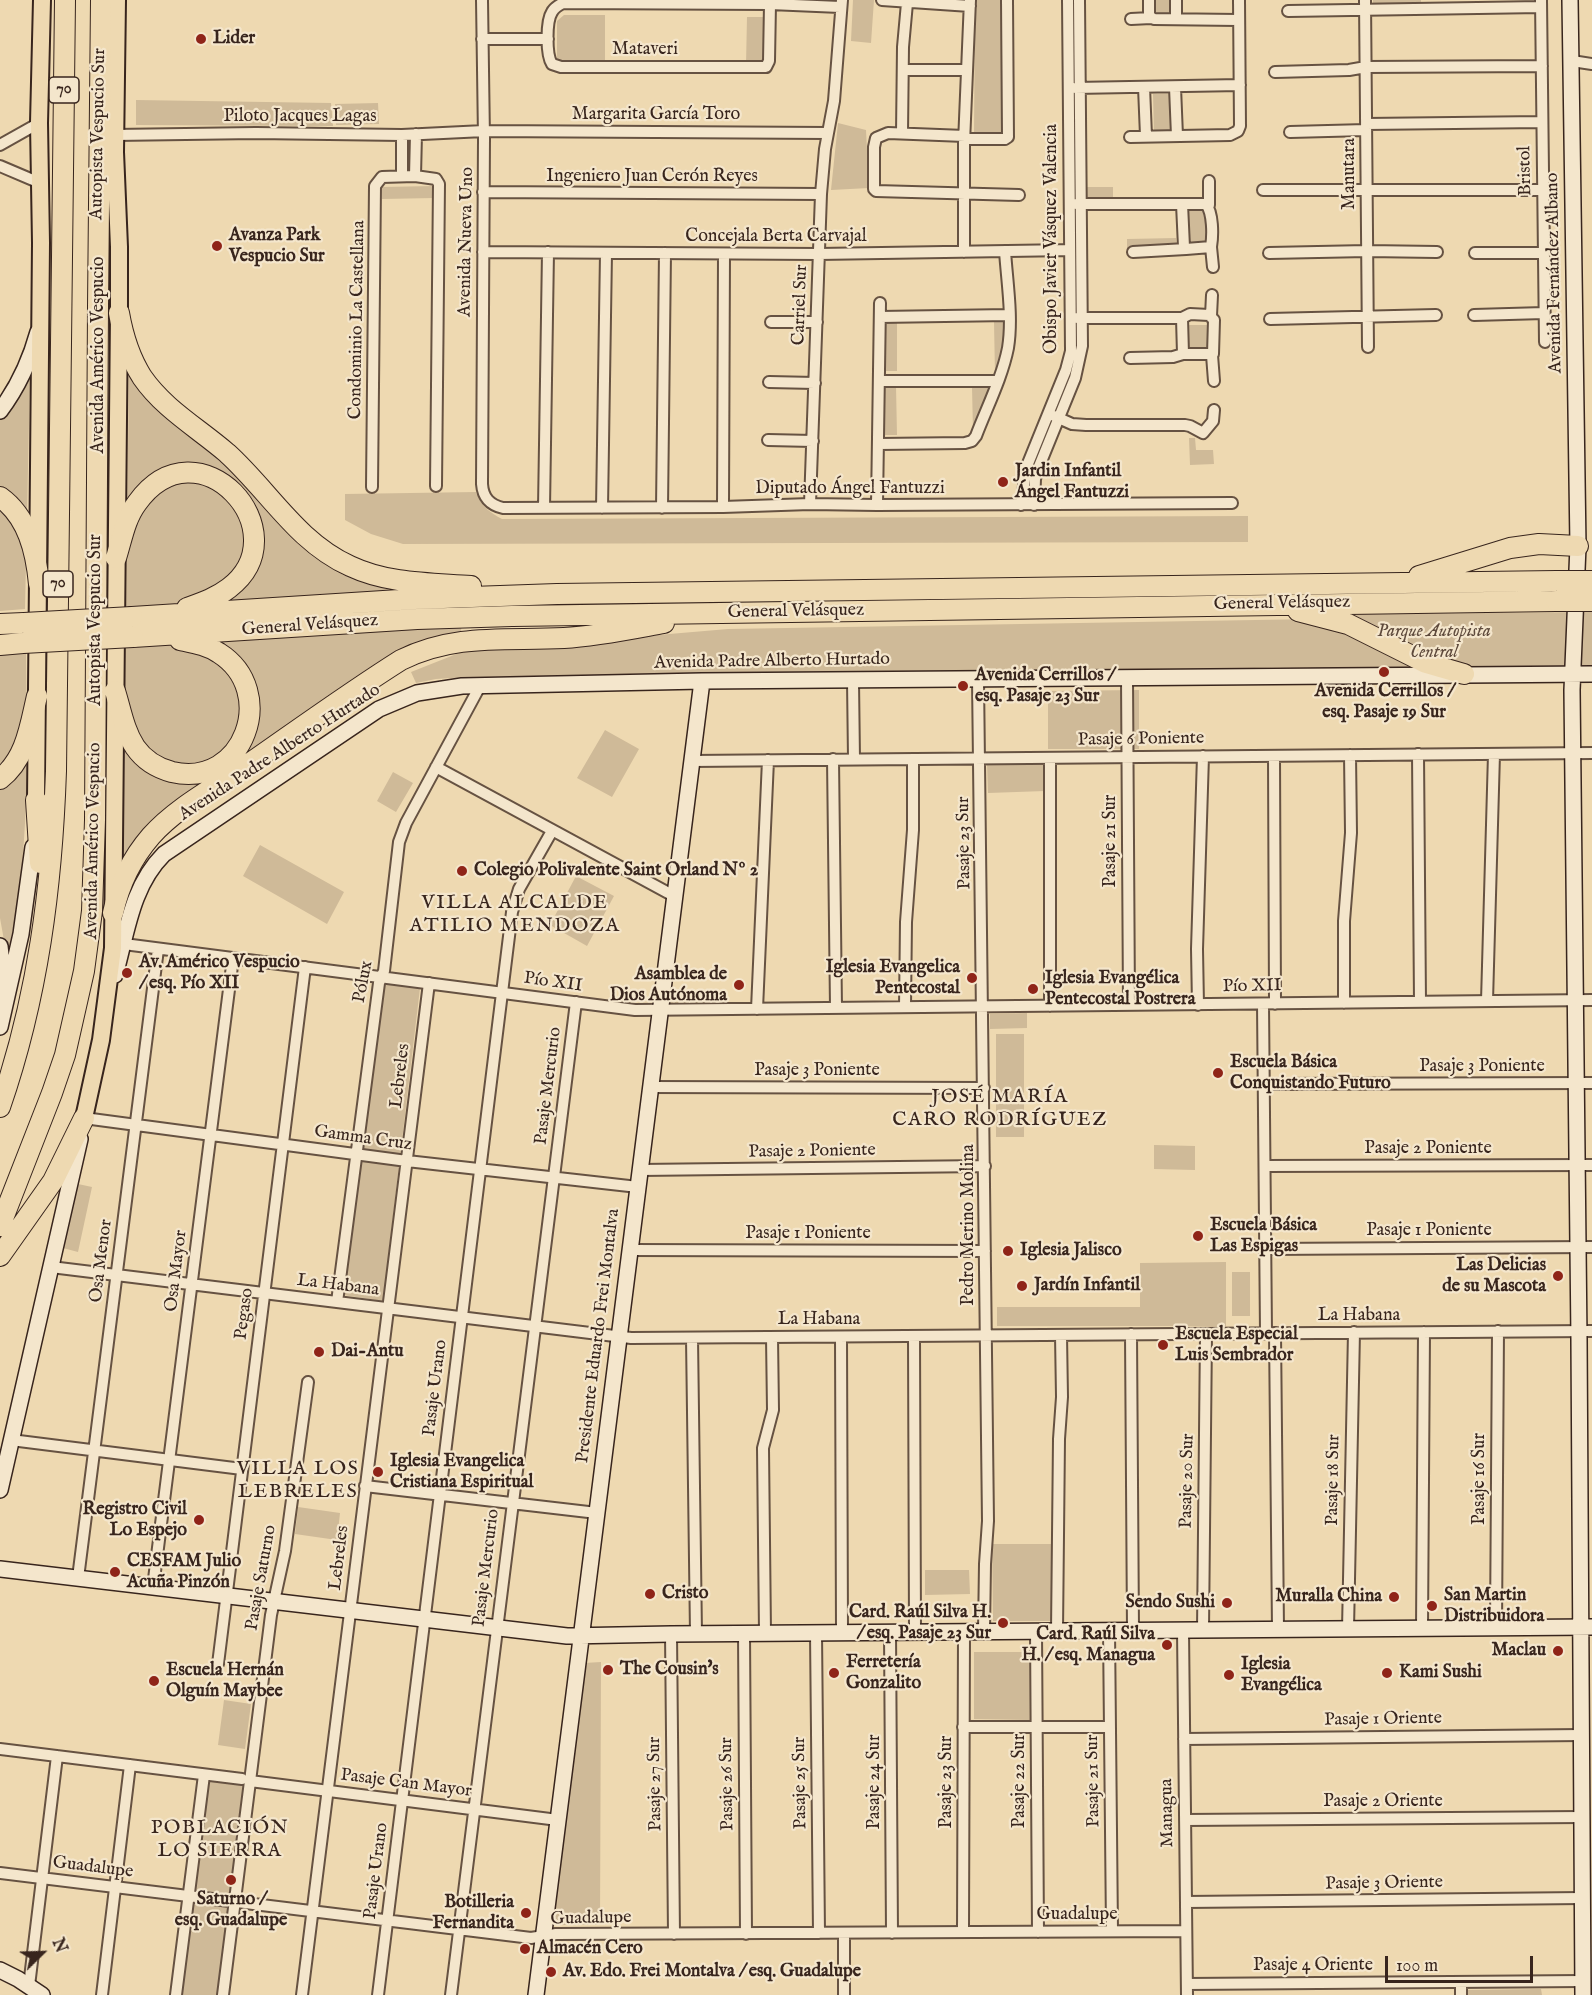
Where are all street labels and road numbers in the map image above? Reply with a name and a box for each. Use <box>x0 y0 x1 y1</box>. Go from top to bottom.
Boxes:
street label: Mataveri <box>612 39 678 61</box>
street label: Autopista Vespucio Sur <box>87 48 111 220</box>
road number: 70 <box>49 77 79 103</box>
street label: Margarita García Toro <box>572 104 740 126</box>
street label: Piloto Jacques Lagas <box>223 106 377 128</box>
street label: Obispo Javier Vásquez Valencia <box>1041 124 1063 354</box>
street label: Manutara <box>1339 138 1361 210</box>
street label: Bristol <box>1515 146 1537 196</box>
street label: Ingeniero Juan Cerón Reyes <box>546 166 758 188</box>
street label: Avenida Nueva Uno <box>455 167 479 317</box>
street label: Avenida Fernández Albano <box>1542 173 1568 373</box>
street label: Condominio La Castellana <box>345 220 371 420</box>
street label: Concejala Berta Carvajal <box>685 226 867 248</box>
street label: Avenida Américo Vespucio <box>88 256 110 454</box>
street label: Carriel Sur <box>789 264 813 346</box>
street label: Diputado Ángel Fantuzzi <box>755 478 945 500</box>
street label: Autopista Vespucio Sur <box>85 534 107 706</box>
road number: 70 <box>43 571 73 597</box>
street label: General Velásquez <box>1213 592 1351 616</box>
street label: General Velásquez <box>727 600 865 624</box>
street label: General Velásquez <box>241 610 379 642</box>
street label: Avenida Padre Alberto Hurtado <box>654 649 890 675</box>
street label: Avenida Padre Alberto Hurtado <box>175 680 385 826</box>
street label: Pasaje 6 Poniente <box>1078 728 1204 752</box>
street label: Avenida Américo Vespucio <box>81 742 107 940</box>
street label: Pasaje 21 Sur <box>1100 795 1122 887</box>
street label: Pasaje 23 Sur <box>953 796 977 890</box>
street label: Pólux <box>349 959 379 1005</box>
street label: Pío XII <box>522 968 584 998</box>
street label: Pío XII <box>1222 976 1282 998</box>
street label: Pasaje Mercurio <box>531 1026 567 1146</box>
street label: Lebreles <box>386 1042 416 1110</box>
street label: Pasaje 3 Poniente <box>1419 1056 1545 1078</box>
street label: Pasaje 3 Poniente <box>754 1060 880 1082</box>
street label: Gamma Cruz <box>313 1121 413 1157</box>
street label: Pasaje 2 Poniente <box>1364 1138 1492 1160</box>
street label: Pasaje 2 Poniente <box>748 1140 876 1164</box>
street label: Pedro Merino Molina <box>958 1144 980 1306</box>
street label: Presidente Eduardo Frei Montalva <box>573 1208 625 1464</box>
street label: Osa Menor <box>86 1218 118 1304</box>
street label: Pasaje 1 Poniente <box>1366 1220 1492 1242</box>
street label: Pasaje 1 Poniente <box>745 1223 871 1245</box>
street label: Osa Mayor <box>161 1229 193 1313</box>
street label: La Habana <box>296 1270 380 1302</box>
street label: Pegaso <box>231 1287 259 1341</box>
street label: La Habana <box>1318 1305 1400 1327</box>
street label: La Habana <box>778 1309 860 1331</box>
street label: Pasaje Urano <box>419 1338 453 1438</box>
street label: Pasaje 20 Sur <box>1176 1433 1200 1529</box>
street label: Pasaje 16 Sur <box>1469 1433 1491 1525</box>
street label: Pasaje 18 Sur <box>1322 1434 1346 1526</box>
street label: Pasaje Mercurio <box>469 1508 505 1628</box>
street label: Pasaje Saturno <box>242 1523 282 1633</box>
street label: Lebreles <box>325 1524 355 1592</box>
street label: Pasaje 1 Oriente <box>1324 1708 1442 1732</box>
street label: Pasaje 24 Sur <box>864 1734 886 1830</box>
street label: Pasaje 22 Sur <box>1009 1734 1031 1828</box>
street label: Pasaje 21 Sur <box>1082 1734 1106 1828</box>
street label: Pasaje 25 Sur <box>789 1736 813 1830</box>
street label: Pasaje 23 Sur <box>936 1736 958 1828</box>
street label: Pasaje 27 Sur <box>644 1737 668 1831</box>
street label: Pasaje 26 Sur <box>716 1737 740 1831</box>
street label: Pasaje Can Mayor <box>339 1765 473 1803</box>
street label: Managua <box>1157 1778 1179 1848</box>
street label: Pasaje 2 Oriente <box>1323 1791 1443 1813</box>
street label: Pasaje Urano <box>360 1821 394 1921</box>
street label: Guadalupe <box>51 1852 135 1884</box>
street label: Pasaje 3 Oriente <box>1325 1872 1443 1896</box>
street label: Guadalupe <box>1037 1904 1117 1926</box>
street label: Guadalupe <box>550 1907 632 1931</box>
street label: Pasaje 4 Oriente <box>1253 1955 1373 1977</box>

